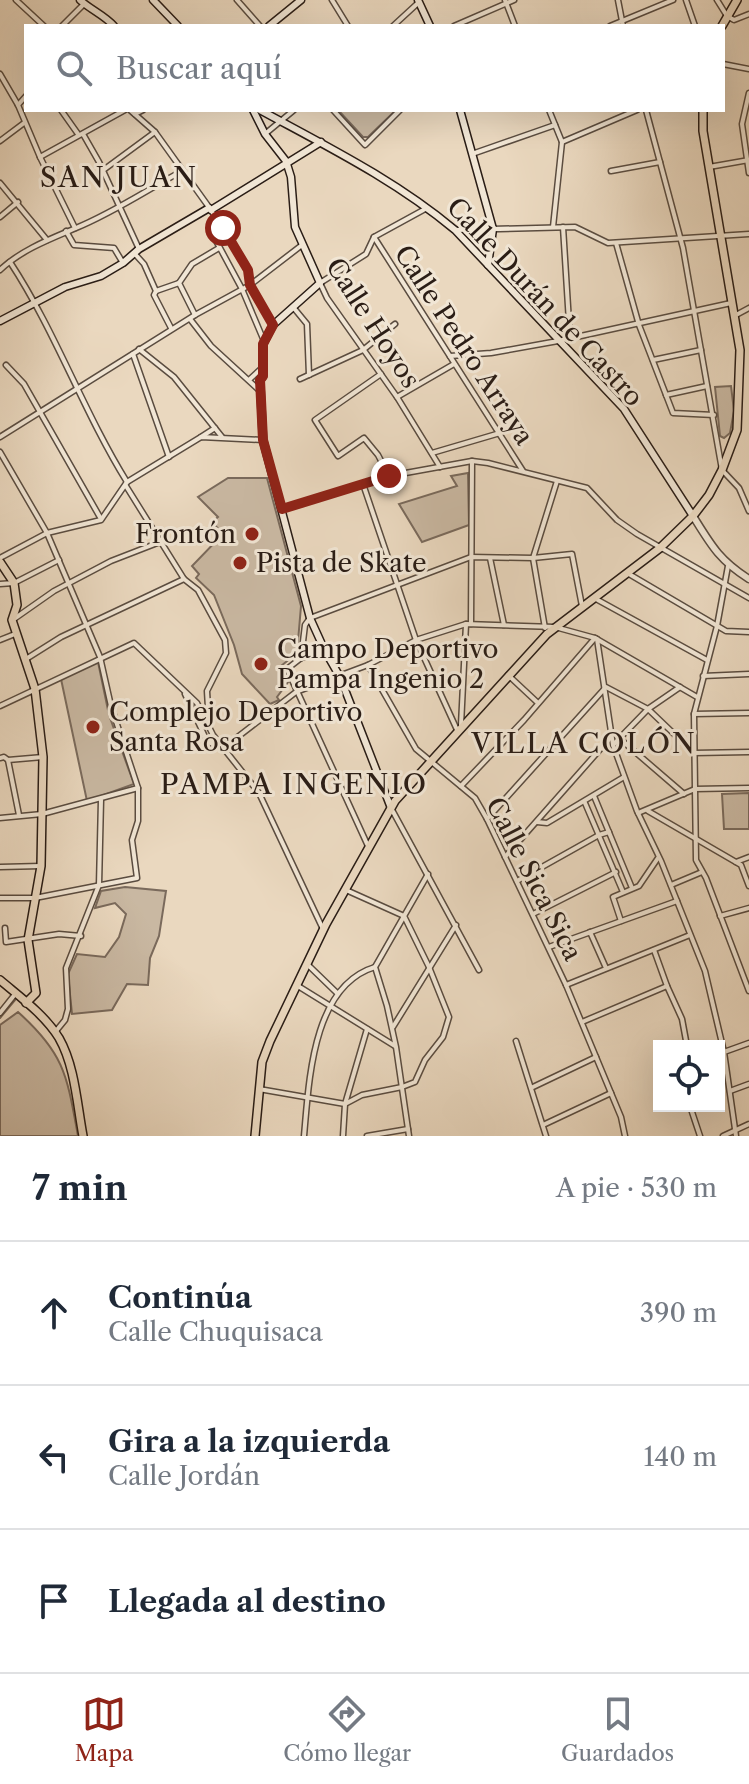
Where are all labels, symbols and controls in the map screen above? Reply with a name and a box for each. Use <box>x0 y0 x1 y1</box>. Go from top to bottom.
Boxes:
search box <box>24 24 725 112</box>
icon: search <box>52 46 96 90</box>
text: Buscar aquí <box>116 50 282 87</box>
district label: SAN JUAN <box>40 160 198 194</box>
street label: Calle Durán de Castro <box>440 191 650 413</box>
route start <box>205 210 241 246</box>
street label: Calle Pedro Arraya <box>388 239 541 451</box>
street label: Calle Hoyos <box>319 252 427 394</box>
route end <box>371 458 407 494</box>
place label: Frontón <box>135 518 236 550</box>
marker: Frontón <box>243 525 261 543</box>
place label: Pista de Skate <box>256 547 427 579</box>
marker: Pista de Skate <box>231 554 249 572</box>
place label: Campo Deportivo Pampa Ingenio 2 <box>277 633 499 695</box>
marker: Campo Deportivo Pampa Ingenio 2 <box>252 655 270 673</box>
place label: Complejo Deportivo Santa Rosa <box>109 696 362 758</box>
marker: Complejo Deportivo Santa Rosa <box>84 718 102 736</box>
district label: VILLA COLÓN <box>470 726 697 760</box>
district label: PAMPA INGENIO <box>160 767 428 801</box>
street label: Calle Sica Sica <box>479 792 589 966</box>
map controls <box>653 1040 725 1112</box>
button: locate <box>653 1040 725 1112</box>
text: 7 min <box>32 1167 128 1209</box>
text: A pie · 530 m <box>556 1172 717 1204</box>
text: Continúa <box>108 1279 252 1316</box>
icon: ahead <box>32 1291 76 1335</box>
text: 390 m <box>640 1297 717 1329</box>
text: Calle Chuquisaca <box>108 1316 323 1348</box>
text: Gira a la izquierda <box>108 1423 390 1460</box>
icon: left <box>32 1435 76 1479</box>
text: 140 m <box>643 1441 717 1473</box>
text: Calle Jordán <box>108 1460 260 1492</box>
icon: arrive <box>32 1579 76 1623</box>
text: Llegada al destino <box>108 1583 386 1620</box>
tab: Mapa <box>75 1692 134 1767</box>
tab: Cómo llegar <box>283 1692 411 1767</box>
tab: Guardados <box>561 1692 674 1767</box>

